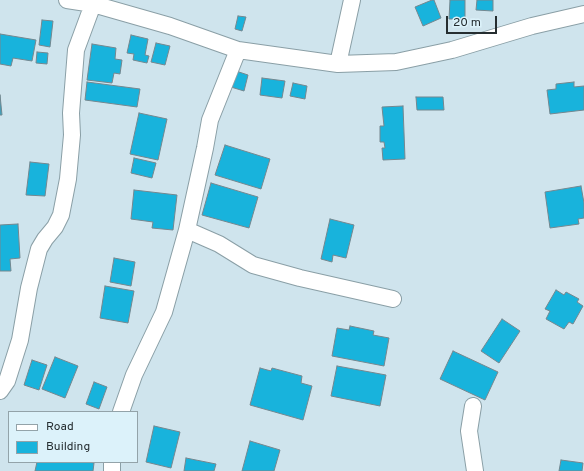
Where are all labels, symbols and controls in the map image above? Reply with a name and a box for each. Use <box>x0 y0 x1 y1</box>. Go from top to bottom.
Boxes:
scale bar <box>448 8 499 34</box>
text: 20 m <box>453 15 481 31</box>
legend <box>8 411 138 463</box>
text: Road <box>46 419 74 435</box>
text: Building <box>46 439 90 455</box>

